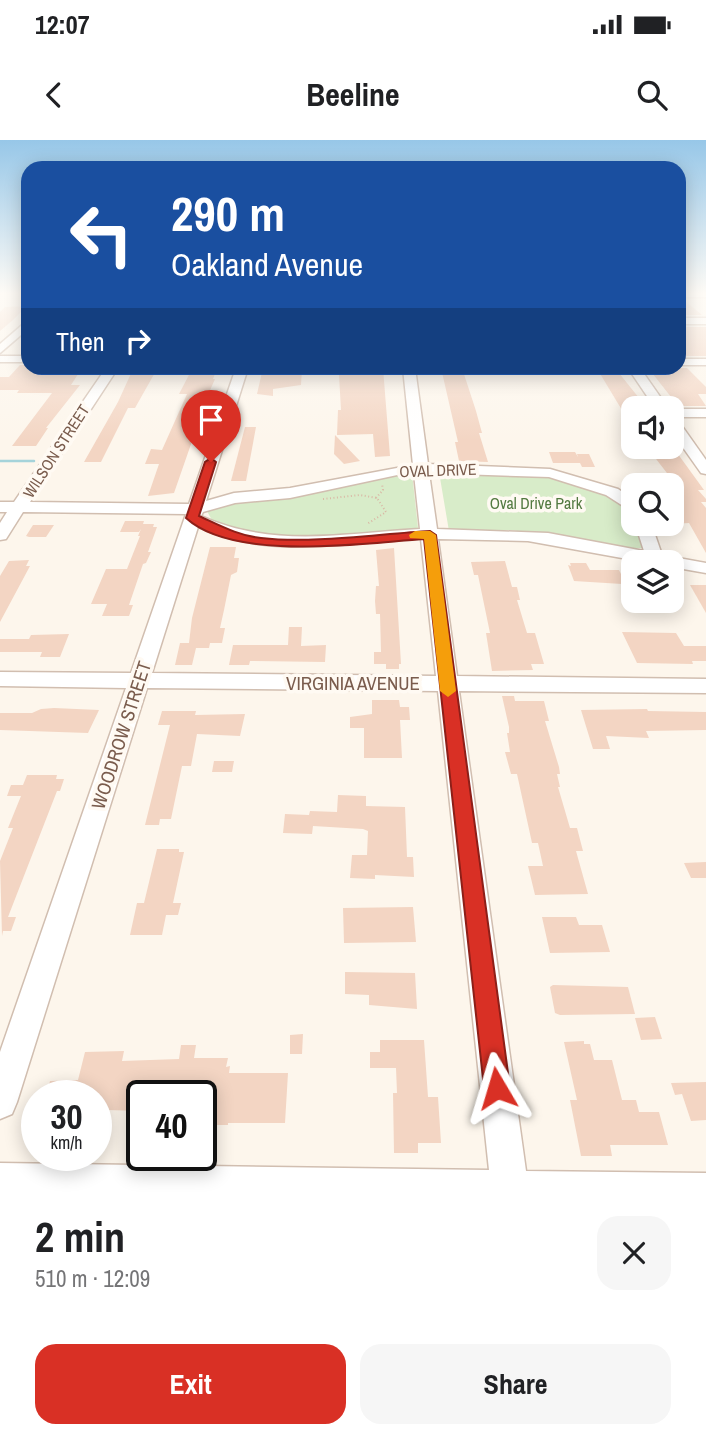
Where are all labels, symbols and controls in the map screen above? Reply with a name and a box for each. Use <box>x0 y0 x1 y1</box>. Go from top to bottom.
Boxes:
text: 12:07 <box>35 7 90 42</box>
text: Beeline <box>306 73 400 116</box>
icon: back <box>35 76 73 114</box>
icon: search <box>633 76 671 114</box>
text: 290 m <box>171 180 285 246</box>
icon: left <box>56 189 147 280</box>
text: Oakland Avenue <box>171 243 363 286</box>
icon: right <box>119 322 157 360</box>
text: Then <box>56 324 105 359</box>
pin <box>181 390 241 462</box>
map controls <box>621 396 684 613</box>
button: sound <box>621 396 684 459</box>
street label: WILSON STREET <box>18 400 94 502</box>
icon: arrive <box>192 401 230 439</box>
street label: OVAL DRIVE <box>399 458 477 482</box>
button: search <box>621 473 684 536</box>
park label: Oval Drive Park <box>490 492 583 514</box>
button: layers <box>621 550 684 613</box>
street label: WOODROW STREET <box>85 657 157 812</box>
street label: VIRGINIA AVENUE <box>286 670 420 696</box>
position arrow <box>460 1051 534 1125</box>
speed limit sign: 40 <box>126 1080 217 1171</box>
text: 30 <box>51 1093 82 1140</box>
text: km/h <box>51 1130 83 1155</box>
text: 2 min <box>35 1209 125 1265</box>
button: close <box>597 1216 671 1290</box>
text: 510 m · 12:09 <box>35 1263 150 1294</box>
button: Exit <box>35 1344 346 1424</box>
button: Share <box>360 1344 671 1424</box>

